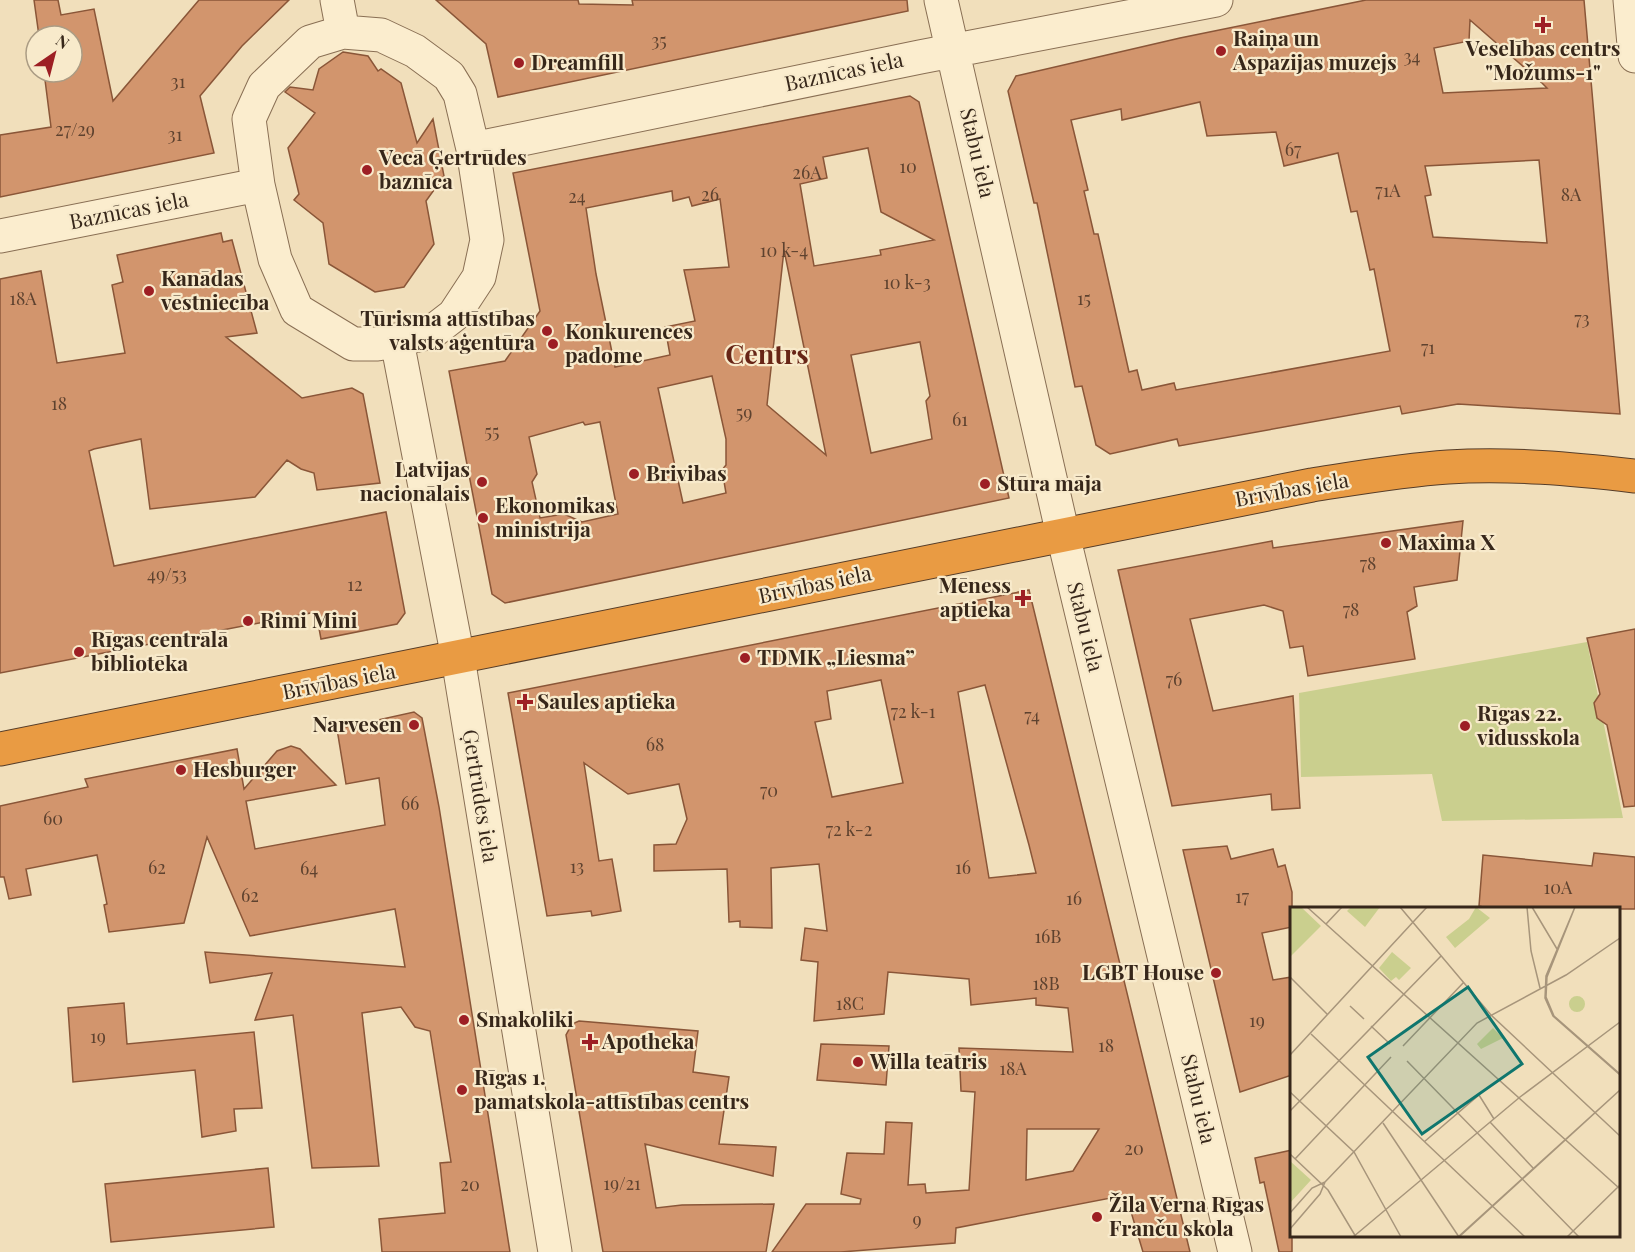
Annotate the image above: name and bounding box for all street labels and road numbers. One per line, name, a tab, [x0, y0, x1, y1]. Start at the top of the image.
street label: Baznīcas iela	[782, 44, 906, 96]
street label: Stabu iela	[955, 105, 1003, 201]
street label: Baznīcas iela	[67, 184, 191, 234]
street label: Brīvības iela	[1233, 464, 1351, 512]
street label: Brīvības iela	[755, 557, 874, 609]
street label: Stabu iela	[1062, 579, 1112, 675]
street label: Brīvības iela	[279, 655, 398, 705]
street label: Ģertrūdes iela	[457, 727, 506, 865]
street label: Stabu iela	[1176, 1051, 1224, 1147]

